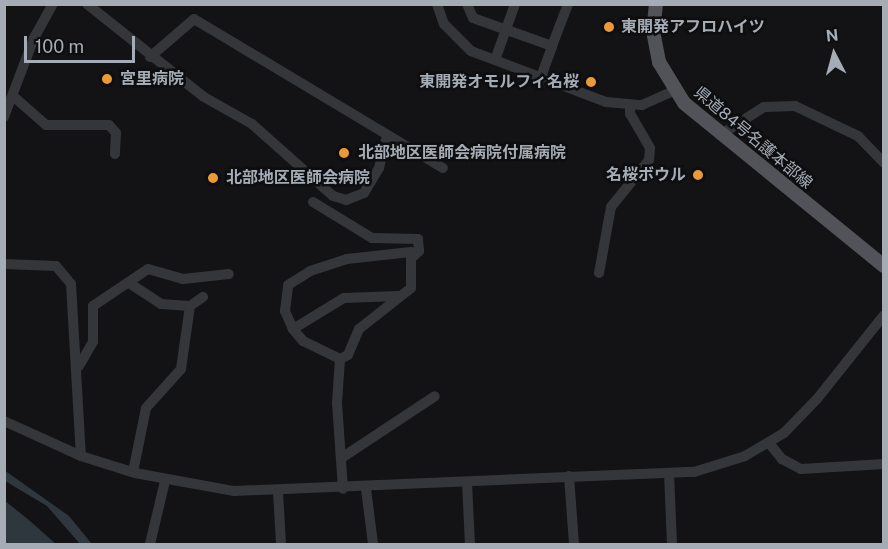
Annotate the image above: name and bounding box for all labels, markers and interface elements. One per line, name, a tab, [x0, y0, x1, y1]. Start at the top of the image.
place label: 東開発アフロハイツ	[621, 17, 765, 37]
marker: 東開発アフロハイツ	[602, 20, 616, 34]
scale bar	[27, 24, 138, 62]
north arrow	[804, 24, 864, 84]
text: N	[825, 26, 839, 46]
text: 100 m	[35, 36, 84, 57]
place label: 宮里病院	[120, 69, 184, 89]
marker: 宮里病院	[98, 70, 116, 88]
place label: 東開発オモルフィ名桜	[419, 72, 579, 92]
marker: 東開発オモルフィ名桜	[584, 75, 598, 89]
street label: 県道84号名護本部線	[690, 83, 816, 193]
place label: 北部地区医師会病院付属病院	[358, 143, 566, 163]
marker: 北部地区医師会病院付属病院	[335, 144, 353, 162]
place label: 名桜ボウル	[606, 165, 686, 185]
place label: 北部地区医師会病院	[226, 168, 370, 188]
marker: 名桜ボウル	[691, 168, 705, 182]
marker: 北部地区医師会病院	[204, 169, 222, 187]

